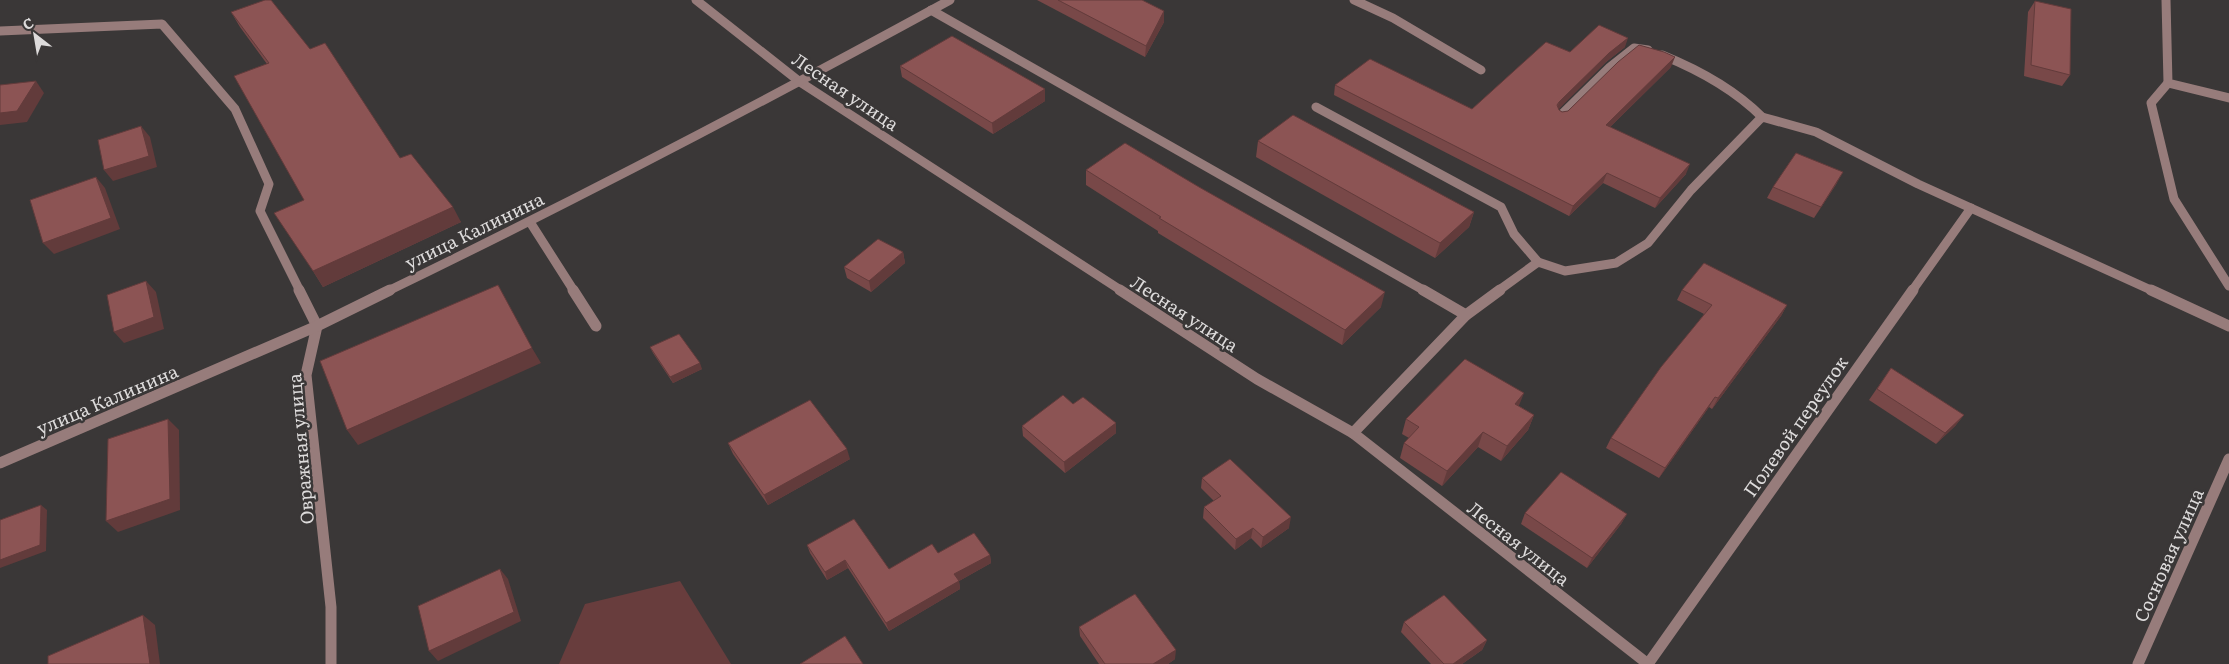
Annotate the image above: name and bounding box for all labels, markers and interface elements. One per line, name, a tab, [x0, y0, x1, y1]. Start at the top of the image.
north arrow	[10, 10, 60, 60]
text: С	[18, 12, 37, 34]
street label: Лесная улица	[787, 45, 905, 137]
street label: улица Калинина	[400, 184, 548, 275]
street label: Лесная улица	[1126, 268, 1244, 358]
street label: Полевой переулок	[1736, 350, 1854, 502]
street label: улица Калинина	[32, 357, 182, 441]
street label: Овражная улица	[280, 372, 320, 526]
street label: Сосновая улица	[2126, 483, 2210, 626]
street label: Лесная улица	[1462, 494, 1576, 592]

